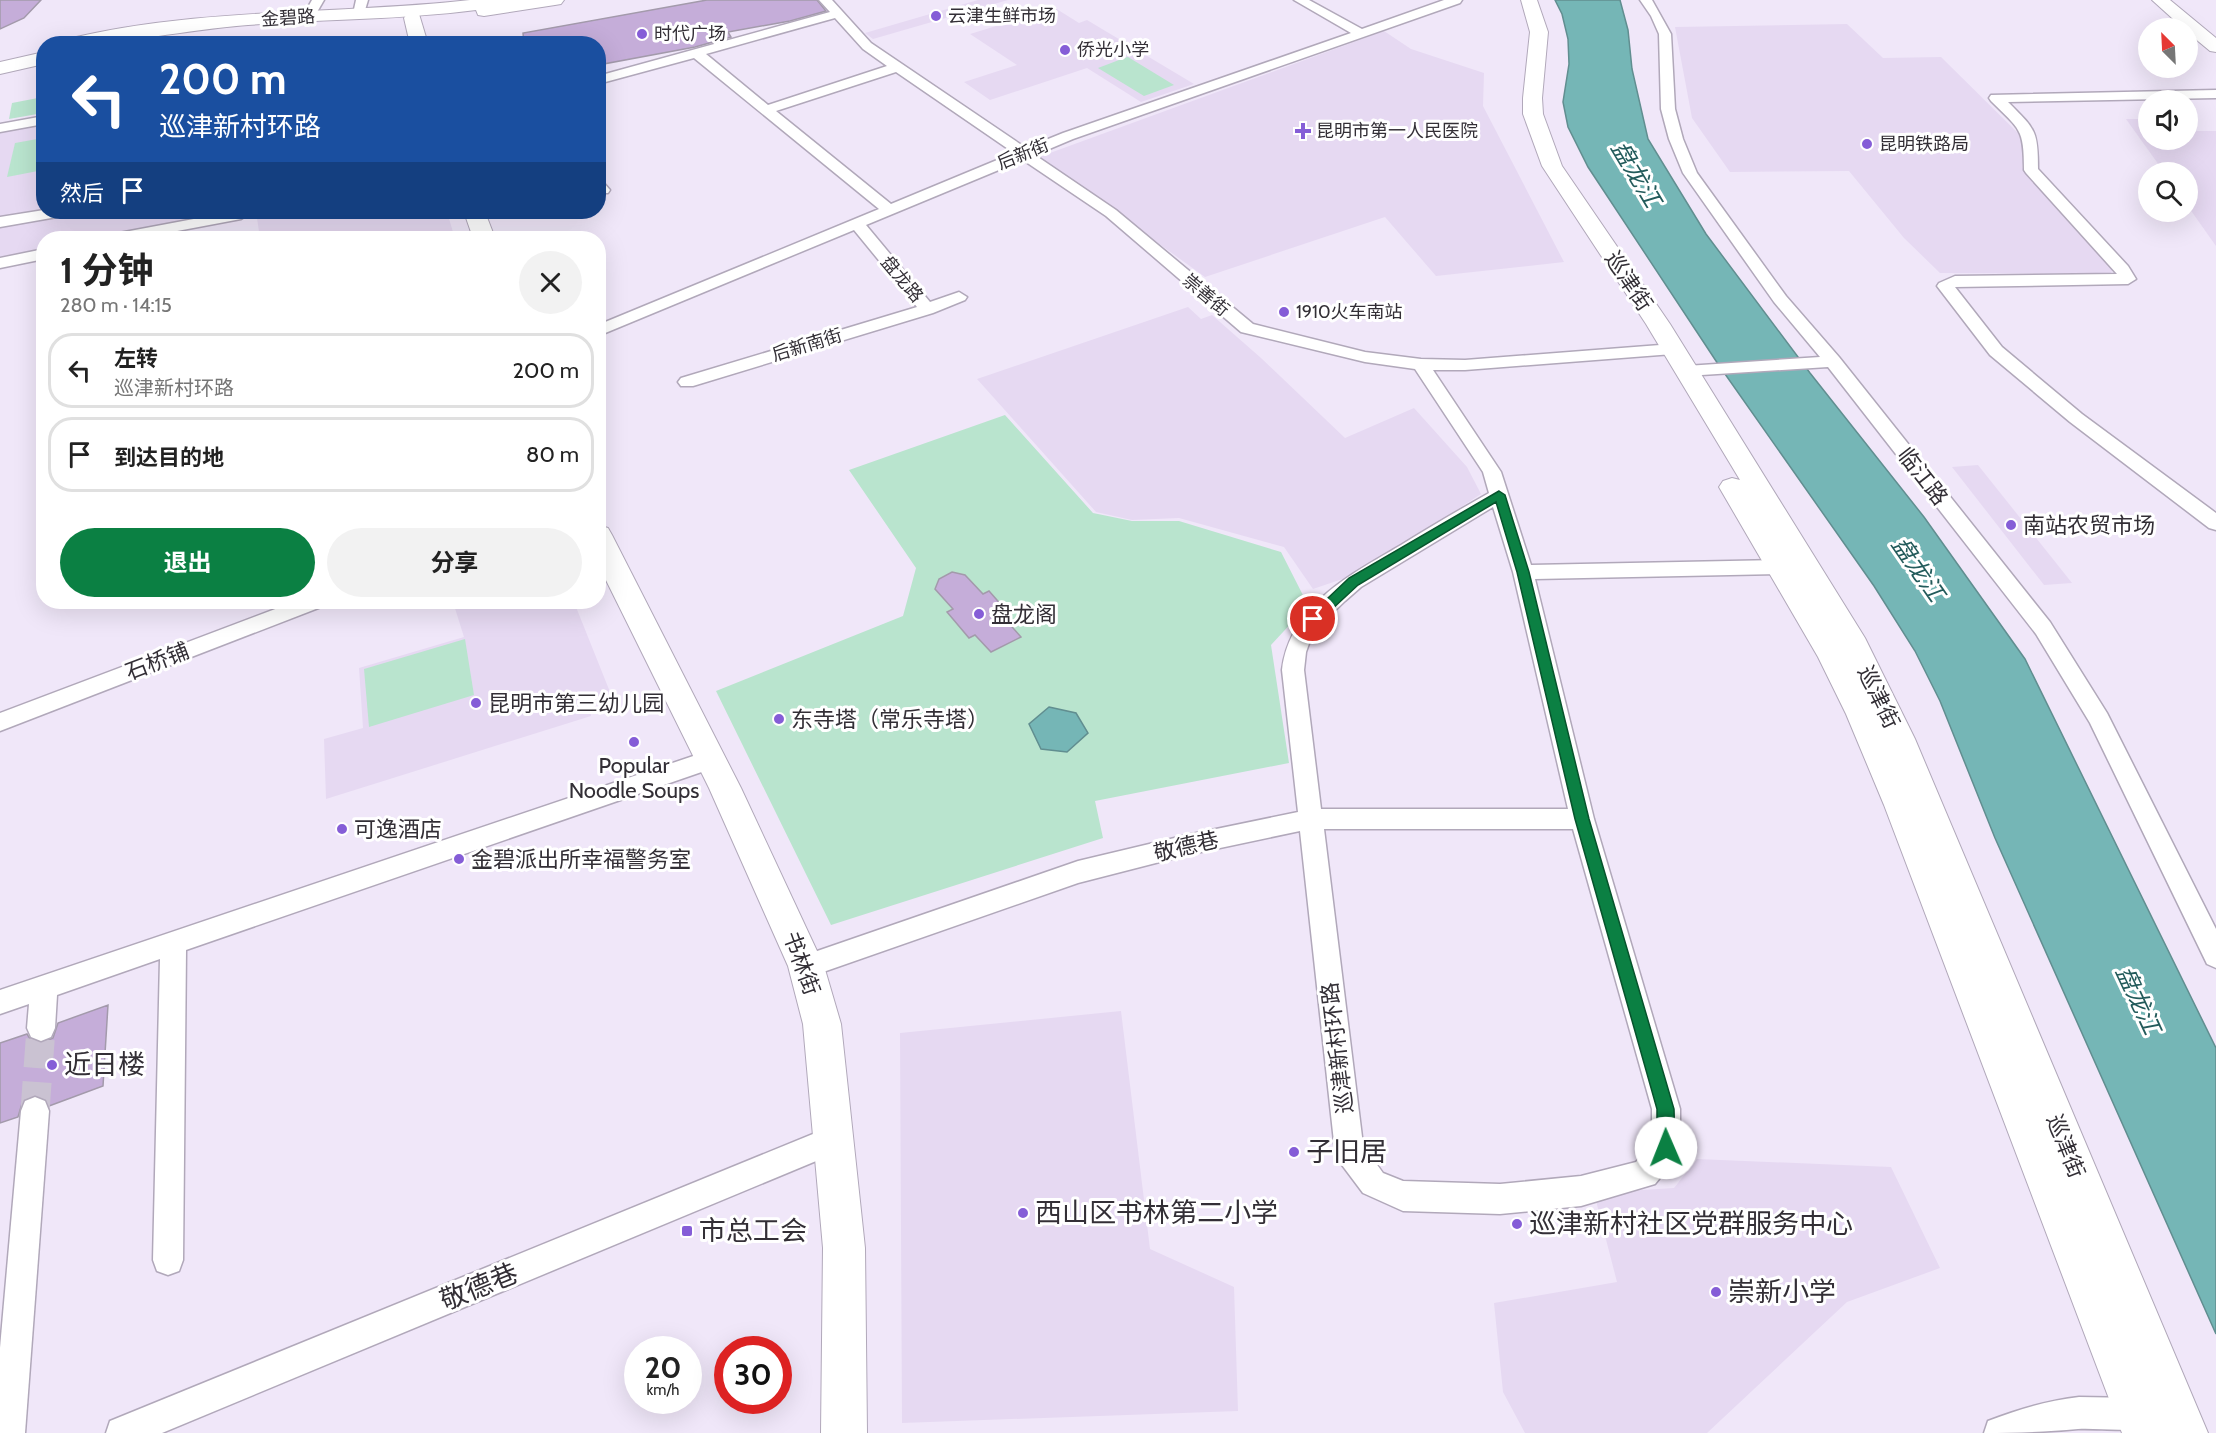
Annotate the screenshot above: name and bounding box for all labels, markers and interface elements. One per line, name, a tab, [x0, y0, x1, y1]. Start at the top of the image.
street label: 金碧路	[260, 5, 316, 31]
place label: 云津生鲜市场	[948, 5, 1056, 27]
marker: 云津生鲜市场	[929, 9, 943, 23]
north arrow	[2138, 18, 2198, 78]
map controls	[2138, 18, 2198, 222]
place label: 时代广场	[654, 23, 726, 45]
marker: 时代广场	[635, 27, 649, 41]
place label: 侨光小学	[1077, 39, 1149, 61]
marker: 侨光小学	[1058, 43, 1072, 57]
text: 200 m	[159, 53, 286, 105]
icon: left	[60, 60, 138, 138]
button: sound	[2138, 90, 2198, 150]
text: 巡津新村环路	[159, 110, 321, 143]
place label: 昆明市第一人民医院	[1316, 120, 1478, 142]
marker: 昆明市第一人民医院	[1294, 122, 1312, 140]
place label: 昆明铁路局	[1879, 133, 1969, 155]
street label: 后新街	[994, 134, 1052, 174]
water label: 盘龙江	[1605, 135, 1669, 215]
marker: 昆明铁路局	[1860, 137, 1874, 151]
button: search	[2138, 162, 2198, 222]
icon: arrive	[116, 174, 149, 207]
text: 然后	[60, 180, 104, 207]
street label: 巡津街	[1599, 246, 1658, 316]
text: 1 分钟	[60, 248, 153, 292]
button: close	[519, 251, 582, 314]
street label: 盘龙路	[876, 251, 928, 307]
street label: 崇善街	[1178, 269, 1234, 321]
text: 280 m · 14:15	[60, 293, 172, 317]
place label: 1910火车南站	[1296, 301, 1403, 323]
marker: 1910火车南站	[1277, 305, 1291, 319]
street label: 后新南街	[769, 324, 845, 366]
text: 左转	[114, 345, 158, 372]
icon: left	[63, 354, 96, 387]
text: 200 m	[513, 357, 579, 384]
text: 巡津新村环路	[114, 376, 234, 400]
icon: arrive	[63, 438, 96, 471]
text: 80 m	[526, 441, 579, 468]
street label: 临江路	[1892, 442, 1954, 511]
text: 到达目的地	[114, 444, 224, 471]
place label: 南站农贸市场	[2023, 512, 2155, 539]
marker: 南站农贸市场	[2004, 518, 2018, 532]
button: 退出	[60, 528, 315, 597]
button: 分享	[327, 528, 582, 597]
water label: 盘龙江	[1886, 531, 1953, 609]
pin	[1287, 593, 1338, 644]
place label: 盘龙阁	[991, 601, 1057, 628]
icon: arrive	[1296, 602, 1329, 635]
marker: 盘龙阁	[972, 607, 986, 621]
street label: 石桥铺	[122, 637, 193, 686]
street label: 巡津街	[1852, 662, 1905, 733]
place label: 昆明市第三幼儿园	[488, 690, 664, 717]
marker: 昆明市第三幼儿园	[469, 696, 483, 710]
place label: 东寺塔（常乐寺塔）	[791, 706, 989, 733]
marker: 东寺塔（常乐寺塔）	[772, 712, 786, 726]
marker: Popular Noodle Soups	[627, 735, 641, 749]
place label: Popular Noodle Soups	[569, 752, 699, 804]
place label: 可逸酒店	[354, 816, 442, 843]
marker: 可逸酒店	[335, 822, 349, 836]
street label: 敬德巷	[1151, 826, 1221, 867]
place label: 金碧派出所幸福警务室	[471, 846, 691, 873]
marker: 金碧派出所幸福警务室	[452, 852, 466, 866]
street label: 书林街	[778, 928, 826, 999]
water label: 盘龙江	[2110, 961, 2168, 1041]
street label: 巡津新村环路	[1316, 981, 1359, 1115]
place label: 近日楼	[64, 1048, 145, 1081]
marker: 近日楼	[45, 1058, 59, 1072]
street label: 巡津街	[2041, 1111, 2090, 1182]
position arrow	[1634, 1116, 1698, 1180]
place label: 子旧居	[1306, 1135, 1387, 1168]
marker: 子旧居	[1287, 1145, 1301, 1159]
place label: 西山区书林第二小学	[1035, 1196, 1278, 1229]
marker: 西山区书林第二小学	[1016, 1206, 1030, 1220]
place label: 巡津新村社区党群服务中心	[1529, 1207, 1853, 1240]
place label: 市总工会	[699, 1214, 807, 1247]
marker: 巡津新村社区党群服务中心	[1510, 1217, 1524, 1231]
marker: 市总工会	[680, 1224, 694, 1238]
street label: 敬德巷	[435, 1256, 523, 1317]
place label: 崇新小学	[1728, 1275, 1836, 1308]
marker: 崇新小学	[1709, 1285, 1723, 1299]
speed limit sign: 30	[714, 1336, 792, 1414]
text: 20	[644, 1349, 682, 1386]
text: km/h	[647, 1381, 679, 1399]

